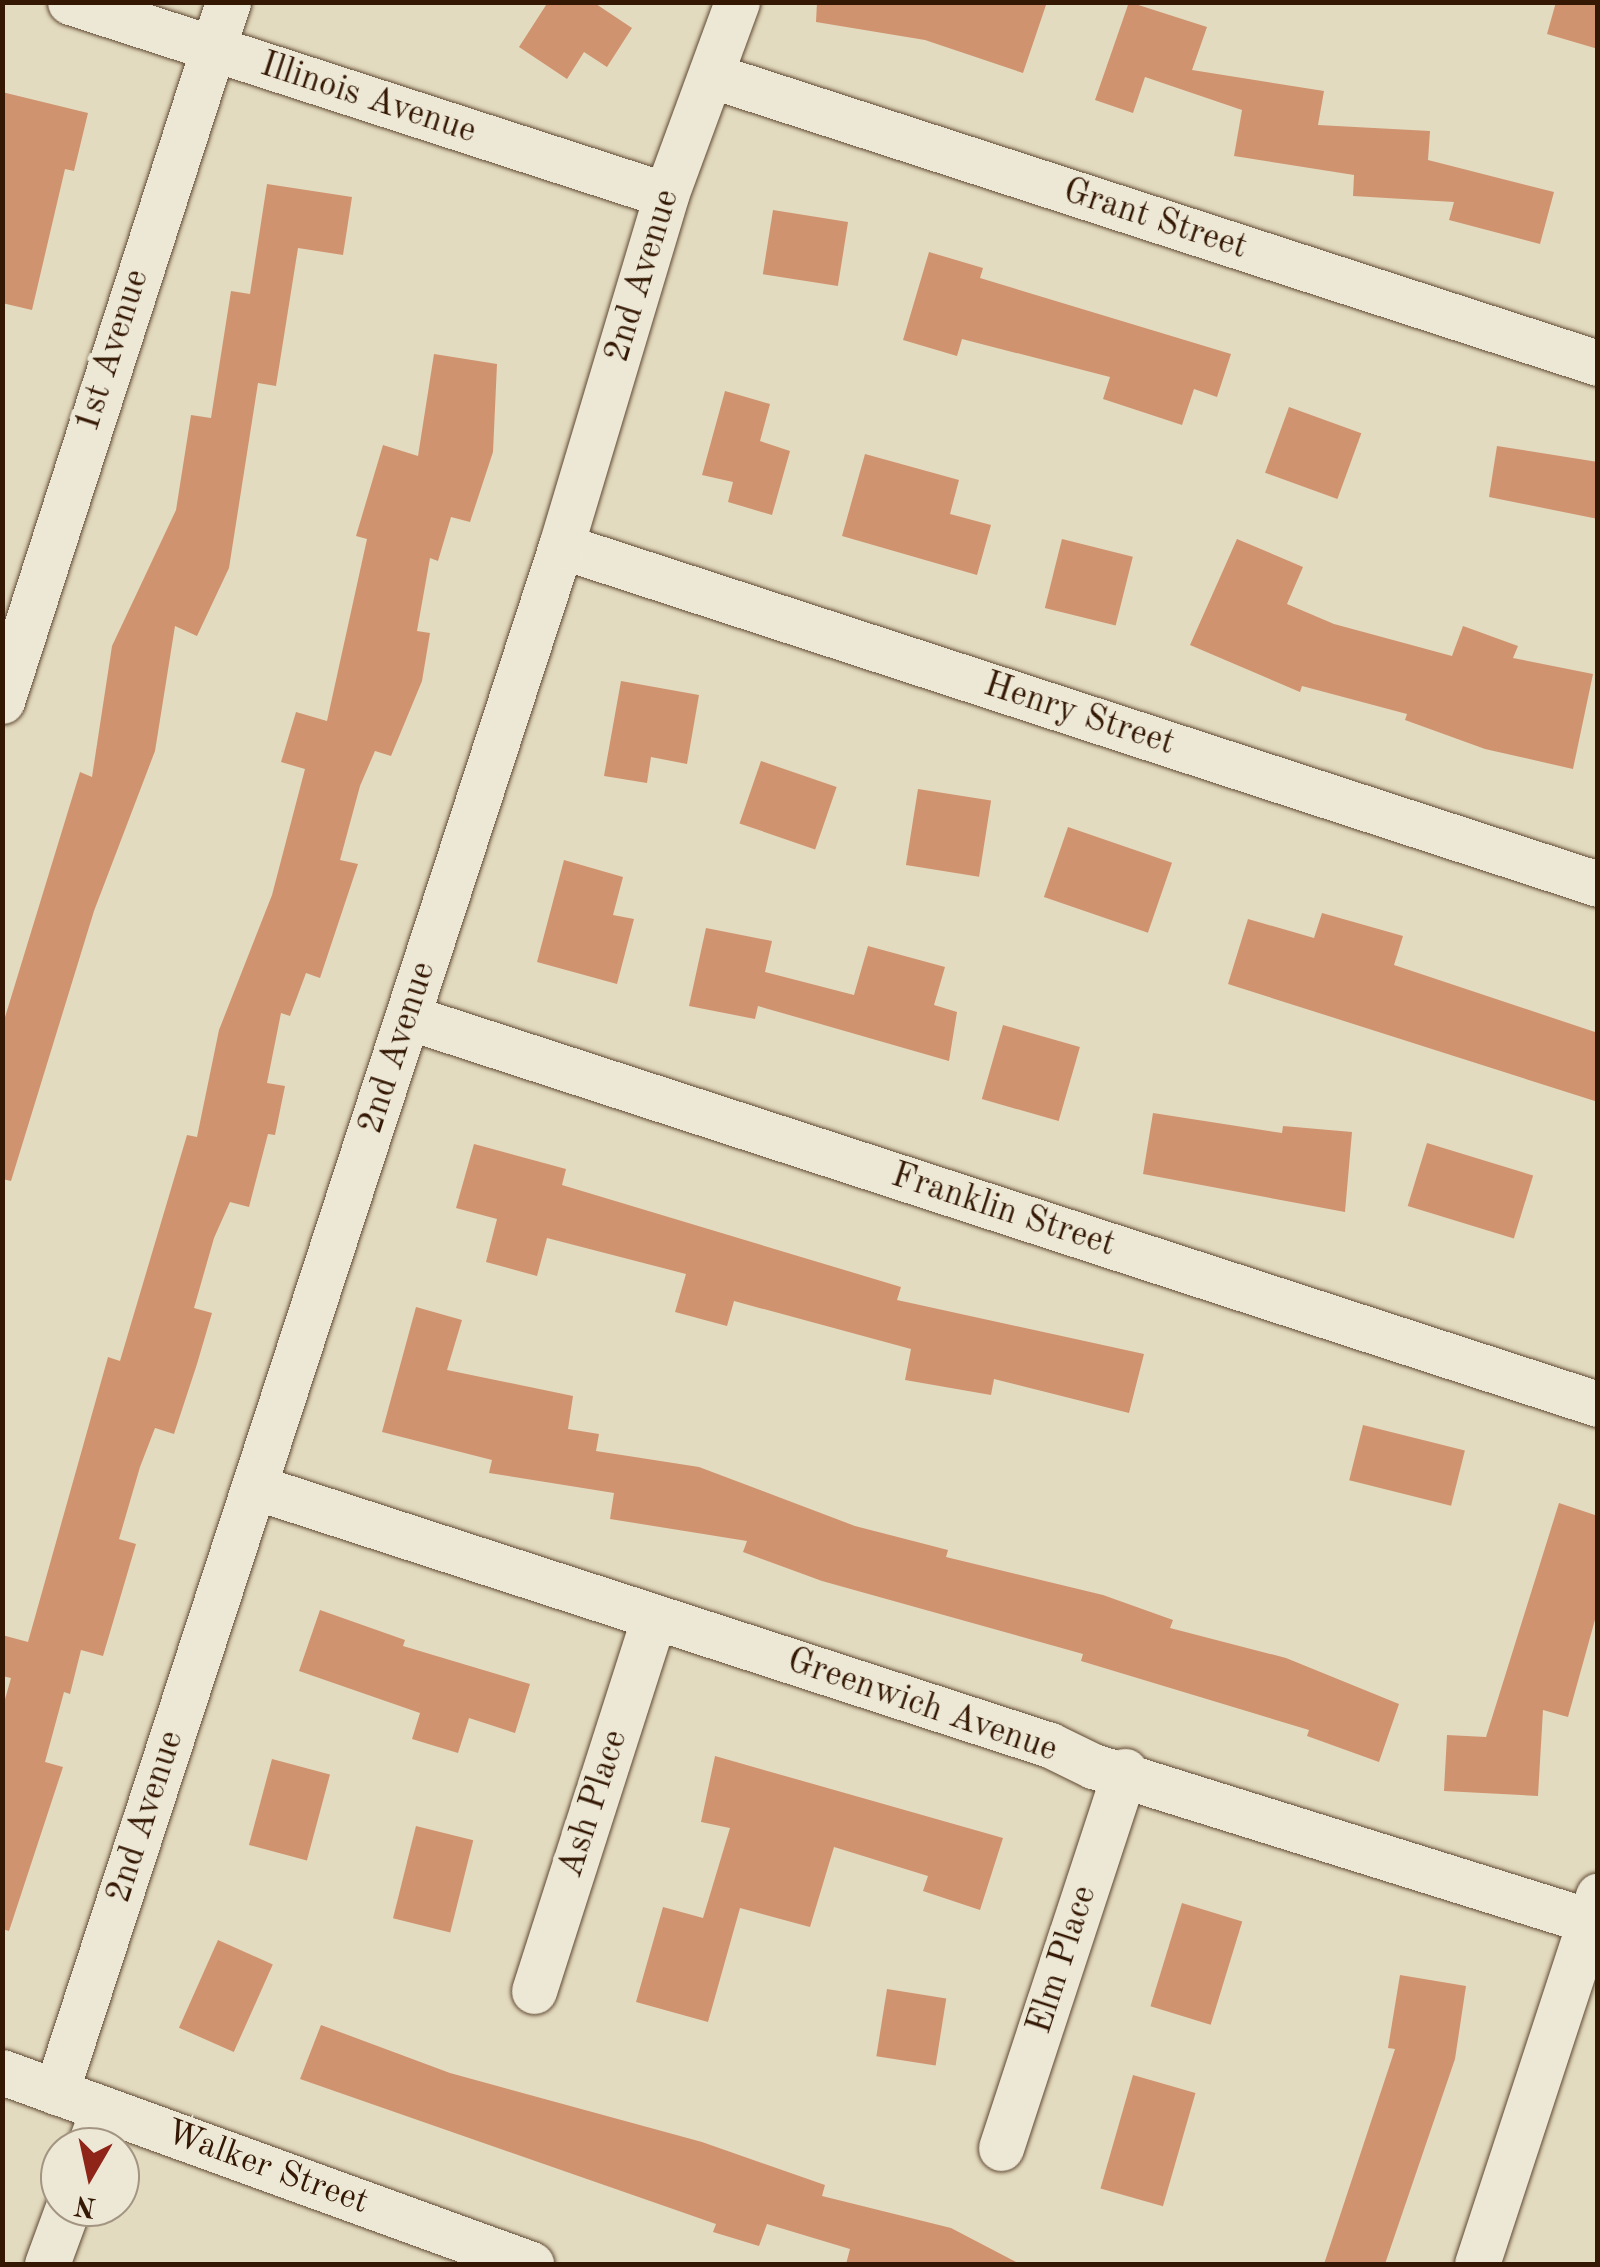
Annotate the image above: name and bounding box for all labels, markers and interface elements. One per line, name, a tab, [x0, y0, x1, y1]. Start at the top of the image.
street label: Illinois Avenue	[255, 44, 481, 154]
street label: Grant Street	[1058, 171, 1252, 269]
street label: 2nd Avenue	[597, 185, 689, 367]
street label: 1st Avenue	[67, 264, 159, 438]
street label: Henry Street	[978, 664, 1180, 766]
street label: 2nd Avenue	[350, 957, 446, 1139]
street label: Franklin Street	[886, 1155, 1120, 1267]
street label: Greenwich Avenue	[782, 1640, 1062, 1772]
street label: Ash Place	[550, 1725, 638, 1883]
street label: 2nd Avenue	[98, 1726, 194, 1908]
street label: Elm Place	[1019, 1881, 1107, 2039]
street label: Walker Street	[160, 2112, 374, 2224]
north arrow	[40, 2127, 140, 2227]
text: N	[73, 2189, 98, 2220]

